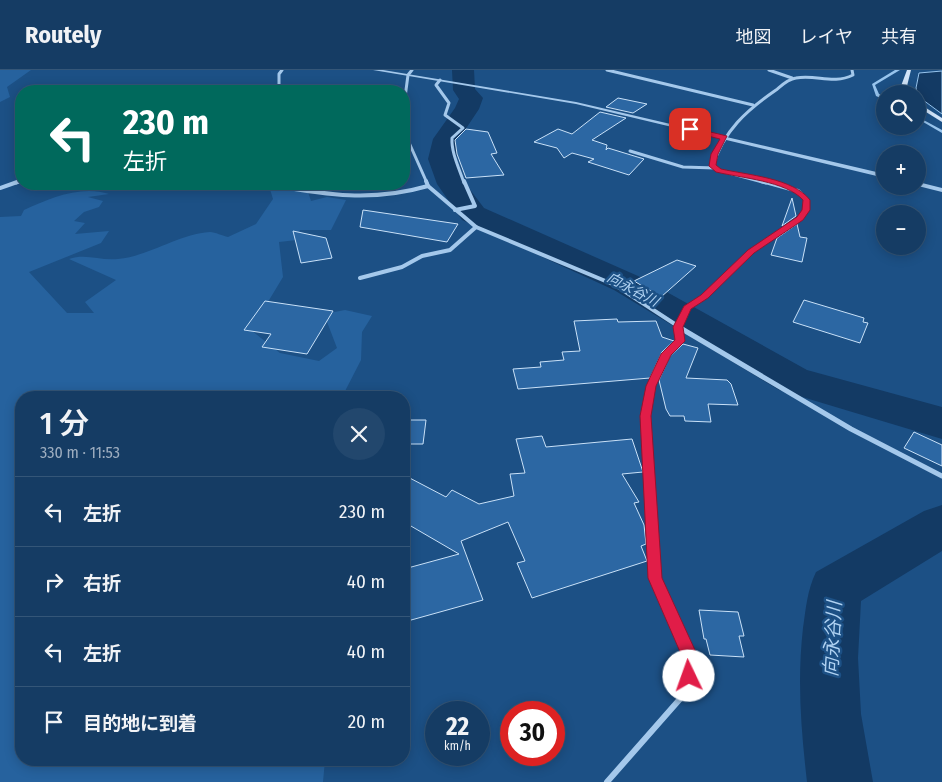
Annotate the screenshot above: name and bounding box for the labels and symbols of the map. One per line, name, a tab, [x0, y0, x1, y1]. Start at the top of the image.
pin	[669, 108, 711, 150]
water label: 向永谷川	[604, 269, 663, 311]
water label: 向永谷川	[819, 598, 846, 678]
position arrow	[662, 649, 714, 701]
speed limit sign: 30	[500, 701, 565, 766]

